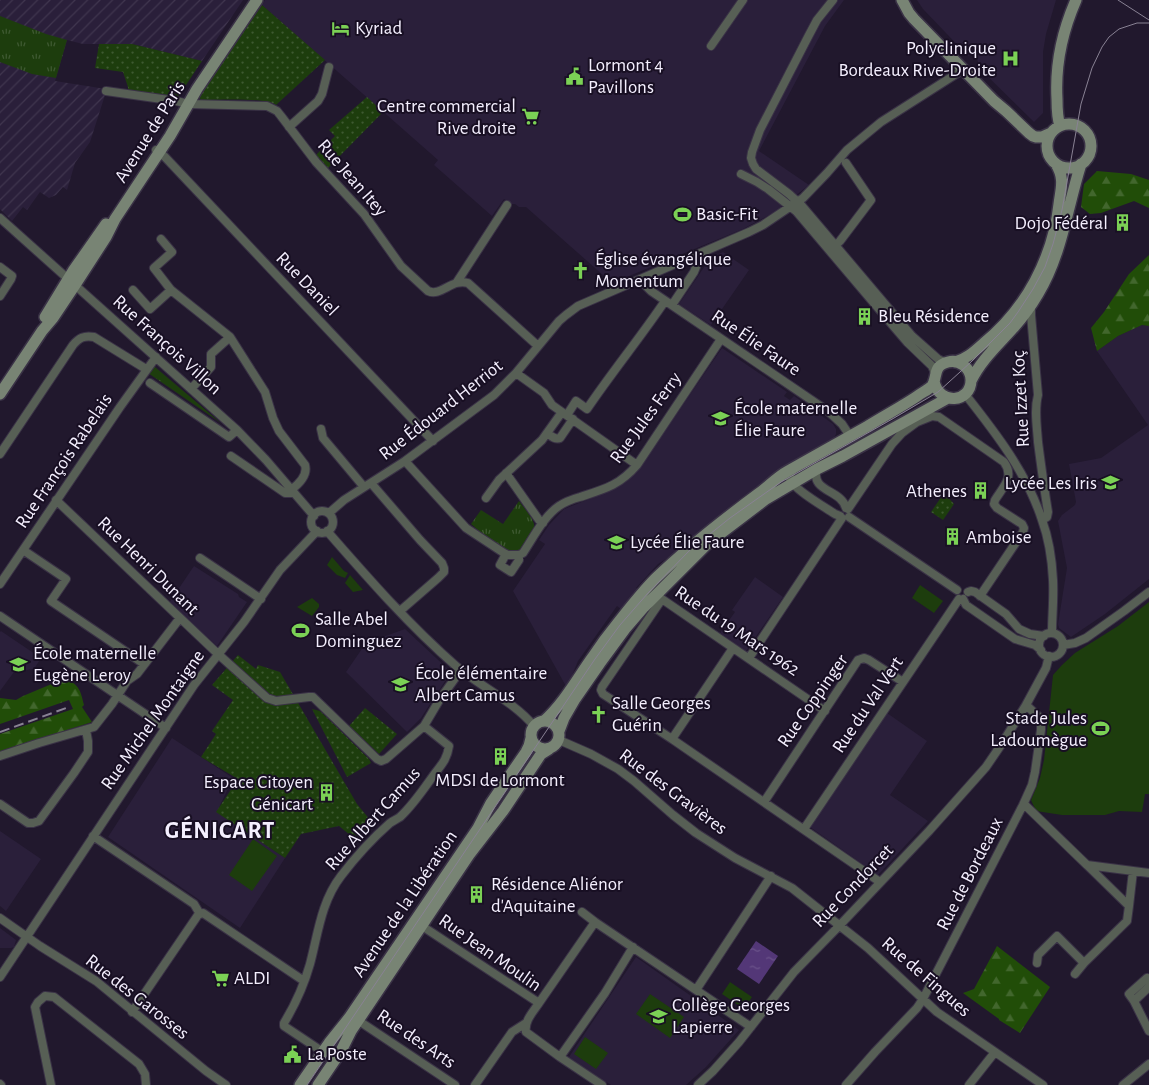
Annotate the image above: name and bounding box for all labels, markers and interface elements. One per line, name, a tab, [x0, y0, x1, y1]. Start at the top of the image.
hotel icon: Kyriad	[331, 18, 351, 38]
place label: Kyriad	[355, 19, 402, 38]
place label: Polyclinique Bordeaux Rive-Droite	[838, 39, 996, 80]
hospital icon: Polyclinique Bordeaux Rive-Droite	[1000, 49, 1020, 69]
place label: Lormont 4 Pavillons	[588, 56, 663, 97]
public building icon: Lormont 4 Pavillons	[564, 66, 584, 86]
street label: Avenue de Paris	[111, 78, 189, 186]
place label: Centre commercial Rive droite	[377, 97, 516, 138]
supermarket icon: Centre commercial Rive droite	[520, 107, 540, 127]
street label: Rue Jean Itey	[314, 136, 390, 220]
sports icon: Basic-Fit	[672, 204, 692, 224]
place label: Basic-Fit	[696, 205, 758, 224]
building icon: Dojo Fédéral	[1112, 213, 1132, 233]
place label: Dojo Fédéral	[1015, 214, 1108, 233]
street label: Rue Daniel	[272, 248, 342, 320]
place label: Église évangélique Momentum	[595, 248, 731, 291]
church icon: Église évangélique Momentum	[571, 260, 591, 280]
street label: Rue François Villon	[109, 292, 225, 398]
street label: Rue Élie Faure	[708, 305, 805, 380]
building icon: Bleu Résidence	[854, 306, 874, 326]
place label: Bleu Résidence	[878, 307, 989, 326]
street label: Rue Izzet Koç	[1009, 350, 1033, 448]
street label: Rue Édouard Herriot	[375, 355, 506, 464]
street label: Rue Jules Ferry	[607, 369, 685, 467]
street label: Rue François Rabelais	[12, 390, 116, 532]
place label: École maternelle Élie Faure	[734, 397, 857, 440]
school or university icon: École maternelle Élie Faure	[710, 409, 730, 429]
school or university icon: Lycée Les Iris	[1101, 473, 1121, 493]
place label: Lycée Les Iris	[1005, 474, 1097, 493]
building icon: Athenes	[971, 481, 991, 501]
place label: Athenes	[906, 482, 967, 501]
street label: Rue Henri Dunant	[94, 513, 202, 619]
building icon: Amboise	[942, 527, 962, 547]
place label: Amboise	[966, 528, 1031, 547]
place label: Lycée Élie Faure	[630, 531, 744, 552]
school or university icon: Lycée Élie Faure	[606, 532, 626, 552]
street label: Rue du 19 Mars 1962	[671, 582, 803, 680]
place label: Salle Abel Dominguez	[315, 610, 402, 651]
sports icon: Salle Abel Dominguez	[291, 620, 311, 640]
place label: École maternelle Eugène Leroy	[33, 642, 156, 685]
street label: Rue Michel Montaigne	[98, 647, 208, 793]
street label: Rue Coppinger	[774, 651, 852, 751]
street label: Rue du Val Vert	[829, 653, 907, 757]
school or university icon: École maternelle Eugène Leroy	[9, 654, 29, 674]
place label: École élémentaire Albert Camus	[415, 662, 547, 705]
school or university icon: École élémentaire Albert Camus	[391, 674, 411, 694]
place label: Salle Georges Guérin	[612, 694, 711, 735]
church icon: Salle Georges Guérin	[588, 704, 608, 724]
place label: Stade Jules Ladoumègue	[990, 709, 1087, 750]
sports icon: Stade Jules Ladoumègue	[1091, 719, 1111, 739]
street label: Rue des Gravières	[616, 746, 730, 838]
building icon: MDSI de Lormont	[490, 747, 510, 767]
street label: Rue Albert Camus	[322, 764, 424, 874]
place label: MDSI de Lormont	[435, 771, 565, 790]
place label: Espace Citoyen Génicart	[203, 773, 313, 814]
building icon: Espace Citoyen Génicart	[317, 783, 337, 803]
street label: Rue de Bordeaux	[933, 814, 1007, 934]
district label: GÉNICART	[165, 815, 275, 843]
street label: Avenue de la Libération	[349, 827, 461, 981]
street label: Rue Condorcet	[809, 841, 897, 931]
place label: Résidence Aliénor d'Aquitaine	[491, 875, 623, 916]
building icon: Résidence Aliénor d'Aquitaine	[467, 885, 487, 905]
street label: Rue Jean Moulin	[435, 911, 545, 995]
street label: Rue de Fingues	[878, 933, 974, 1021]
street label: Rue des Garosses	[82, 951, 192, 1043]
supermarket icon: ALDI	[210, 968, 230, 988]
place label: ALDI	[234, 969, 270, 988]
place label: Collège Georges Lapierre	[672, 996, 790, 1037]
street label: Rue des Arts	[373, 1006, 459, 1072]
school or university icon: Collège Georges Lapierre	[648, 1006, 668, 1026]
public building icon: La Poste	[283, 1044, 303, 1064]
place label: La Poste	[307, 1045, 367, 1064]

